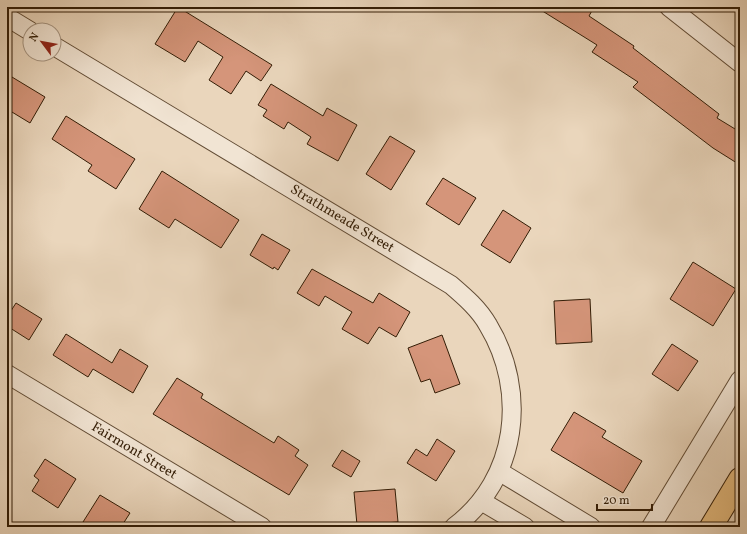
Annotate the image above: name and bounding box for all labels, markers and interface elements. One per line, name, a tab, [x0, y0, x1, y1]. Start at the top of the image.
north arrow	[22, 22, 62, 62]
text: N	[26, 30, 43, 45]
street label: Strathmeade Street	[286, 180, 398, 258]
street label: Fairmont Street	[88, 418, 180, 484]
scale bar	[597, 486, 652, 512]
text: 20 m	[603, 493, 630, 509]

